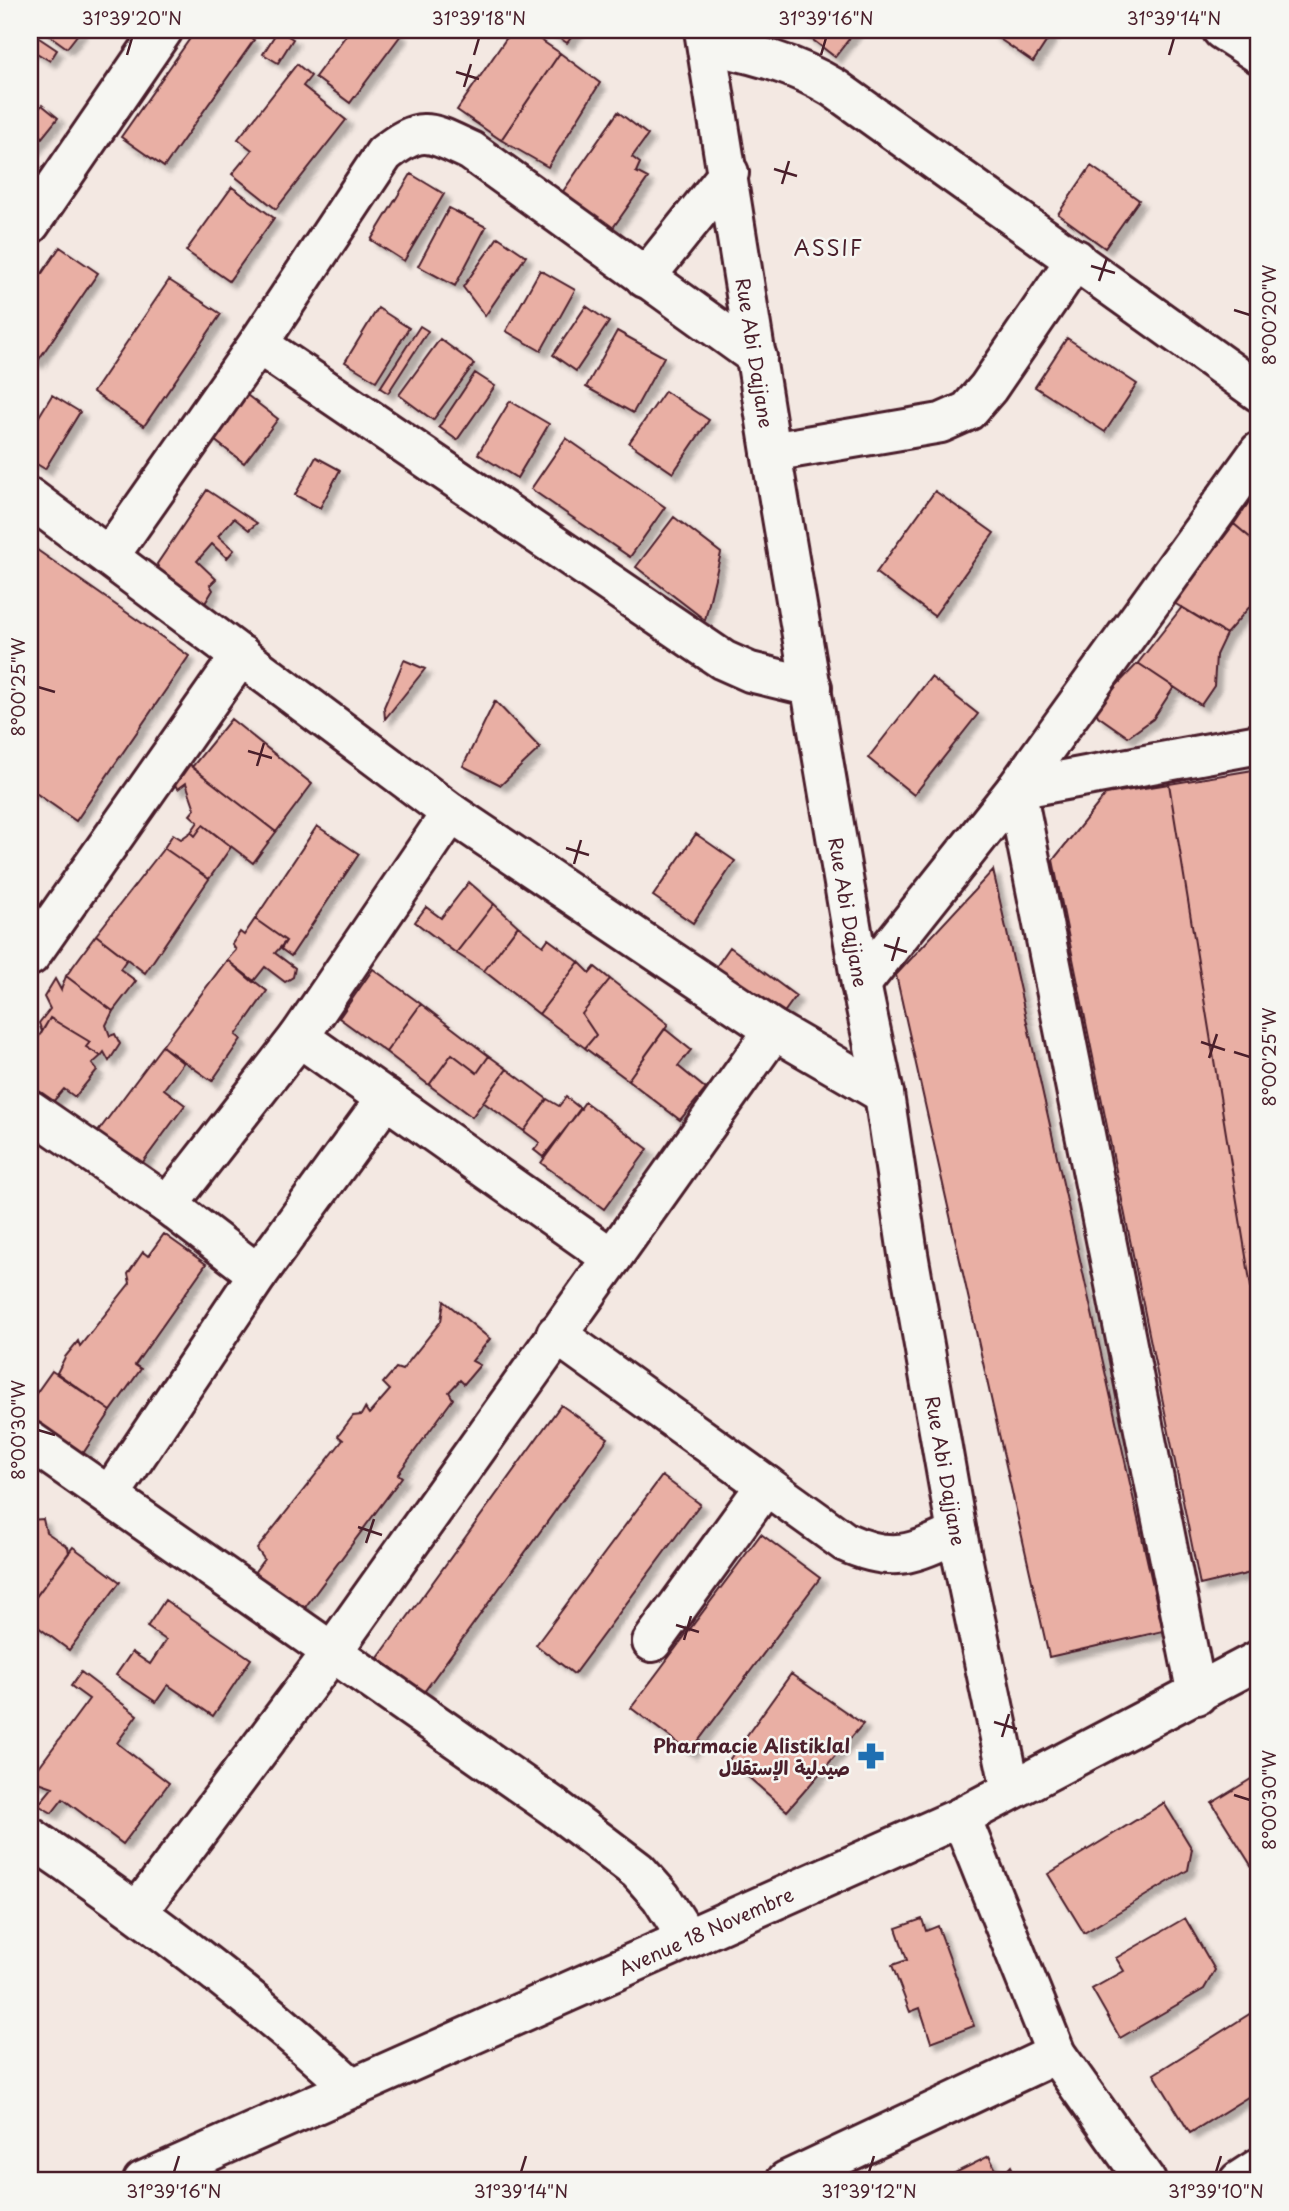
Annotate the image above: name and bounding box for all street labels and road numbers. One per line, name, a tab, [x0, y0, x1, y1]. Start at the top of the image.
street label: Rue Abi Dajjane	[730, 276, 781, 430]
street label: Rue Abi Dajjane	[822, 835, 875, 989]
street label: Rue Abi Dajjane	[919, 1394, 973, 1548]
street label: Avenue 18 Novembre	[614, 1879, 798, 1982]

